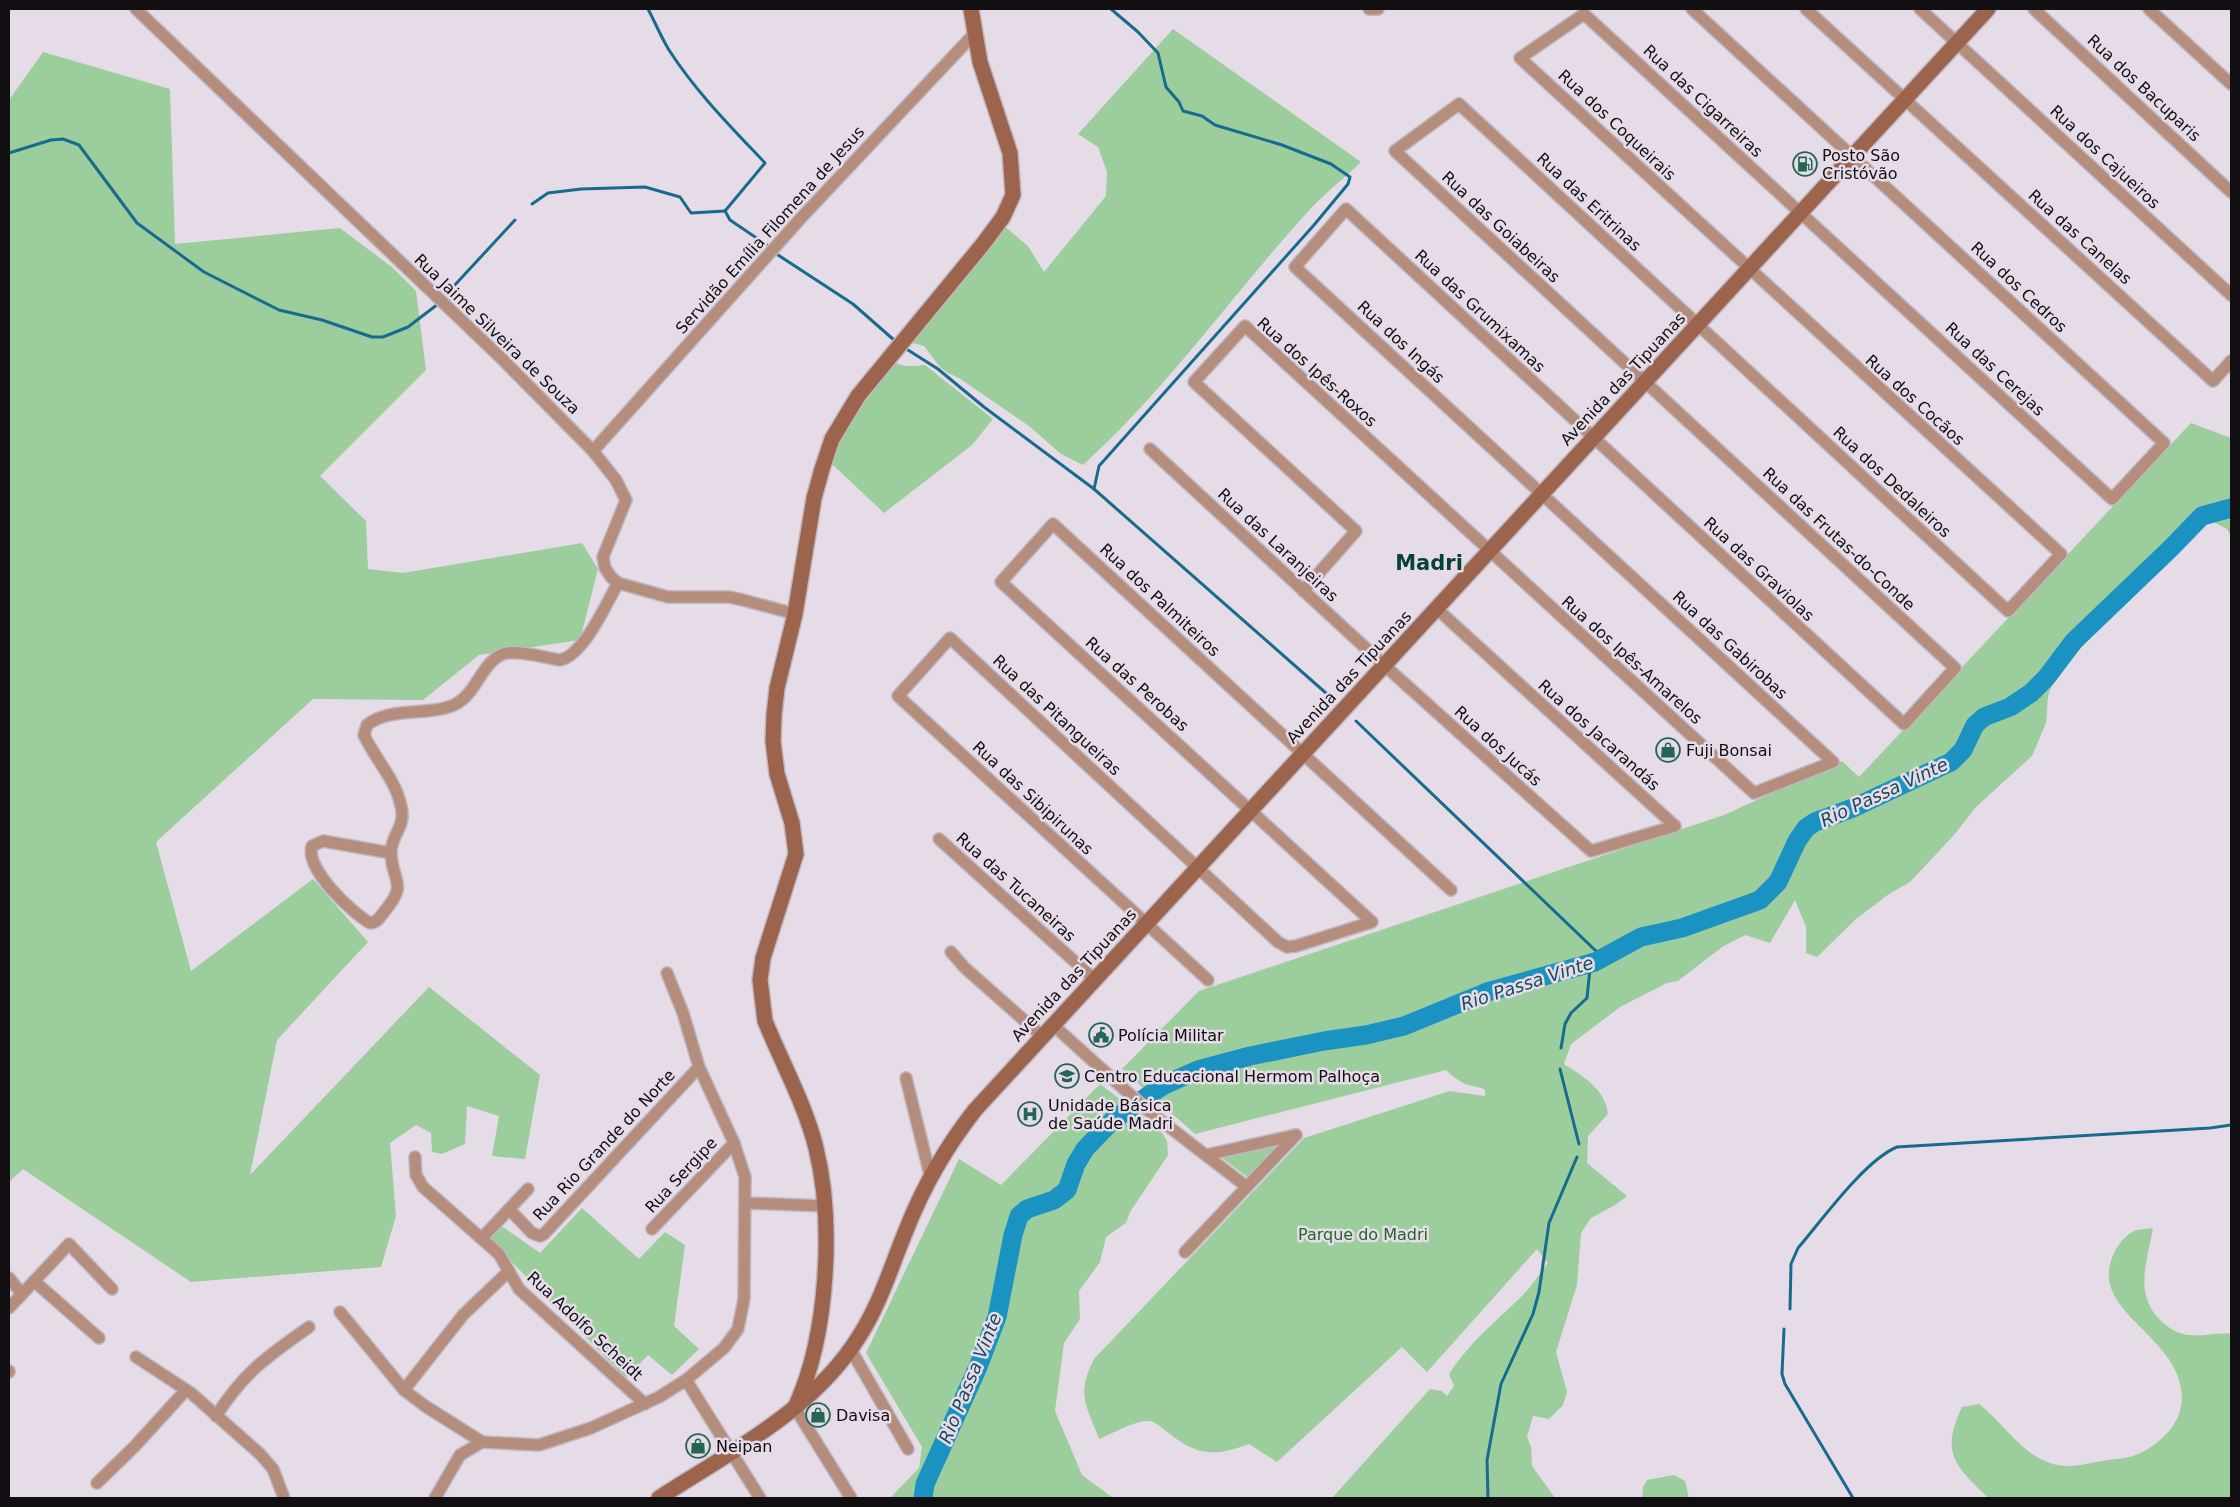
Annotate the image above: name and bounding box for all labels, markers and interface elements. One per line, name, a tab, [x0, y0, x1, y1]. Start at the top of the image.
street label: Rua dos Bacuparis	[2083, 31, 2205, 145]
street label: Rua das Cigarreiras	[1640, 41, 1766, 161]
street label: Rua dos Coqueirais	[1554, 66, 1680, 184]
street label: Rua dos Cajueiros	[2046, 101, 2164, 213]
street label: Servidão Emília Filomena de Jesus	[672, 122, 868, 338]
place label: Posto São Cristóvão	[1822, 146, 1900, 183]
street label: Rua das Eritrinas	[1533, 149, 1645, 255]
fuel station icon: Posto São Cristóvão	[1792, 151, 1818, 177]
street label: Rua das Goiabeiras	[1438, 167, 1564, 287]
street label: Rua das Canelas	[2024, 186, 2136, 288]
street label: Rua dos Cedros	[1967, 238, 2071, 336]
street label: Rua das Grumixamas	[1411, 246, 1549, 376]
street label: Rua Jaime Silveira de Souza	[410, 250, 584, 418]
street label: Rua dos Ingás	[1354, 297, 1448, 387]
street label: Avenida das Tipuanas	[1557, 309, 1689, 449]
street label: Rua dos Ipês-Roxos	[1253, 313, 1381, 431]
street label: Rua das Cerejas	[1942, 318, 2048, 420]
street label: Rua dos Cocãos	[1862, 351, 1968, 449]
street label: Rua dos Dedaleiros	[1829, 423, 1955, 541]
street label: Rua das Frutas-do-Conde	[1759, 464, 1919, 614]
street label: Rua das Laranjeiras	[1214, 484, 1342, 606]
street label: Rua das Graviolas	[1700, 513, 1818, 625]
street label: Rua dos Palmiteiros	[1096, 540, 1224, 660]
district label: Madri	[1395, 551, 1463, 575]
street label: Rua das Gabirobas	[1669, 587, 1791, 703]
street label: Rua dos Ipês-Amarelos	[1558, 592, 1706, 728]
street label: Avenida das Tipuanas	[1283, 607, 1415, 747]
street label: Rua das Perobas	[1082, 633, 1192, 735]
street label: Rua das Pitangueiras	[989, 651, 1125, 779]
street label: Rua dos Jacarandás	[1534, 675, 1664, 795]
street label: Rua dos Jucás	[1451, 702, 1545, 790]
street label: Rua das Sibipirunas	[969, 737, 1097, 859]
shop icon: Fuji Bonsai	[1655, 737, 1681, 763]
place label: Fuji Bonsai	[1686, 741, 1772, 760]
water label: Rio Passa Vinte	[1817, 753, 1951, 831]
street label: Rua das Tucaneiras	[952, 828, 1080, 946]
street label: Avenida das Tipuanas	[1008, 905, 1140, 1045]
water label: Rio Passa Vinte	[1458, 952, 1596, 1014]
public building icon: Polícia Militar	[1088, 1022, 1114, 1048]
place label: Polícia Militar	[1118, 1026, 1224, 1045]
school or university icon: Centro Educacional Hermom Palhoça	[1054, 1063, 1080, 1089]
street label: Rua Rio Grande do Norte	[529, 1066, 679, 1224]
place label: Centro Educacional Hermom Palhoça	[1084, 1067, 1380, 1086]
place label: Unidade Básica de Saúde Madri	[1048, 1096, 1173, 1133]
hospital icon: Unidade Básica de Saúde Madri	[1017, 1101, 1043, 1127]
street label: Rua Sergipe	[641, 1133, 721, 1217]
park label: Parque do Madri	[1298, 1225, 1428, 1244]
street label: Rua Adolfo Scheidt	[523, 1268, 647, 1384]
water label: Rio Passa Vinte	[934, 1310, 1006, 1446]
shop icon: Davisa	[805, 1402, 831, 1428]
place label: Davisa	[836, 1406, 890, 1425]
shop icon: Neipan	[685, 1433, 711, 1459]
place label: Neipan	[716, 1437, 772, 1456]

